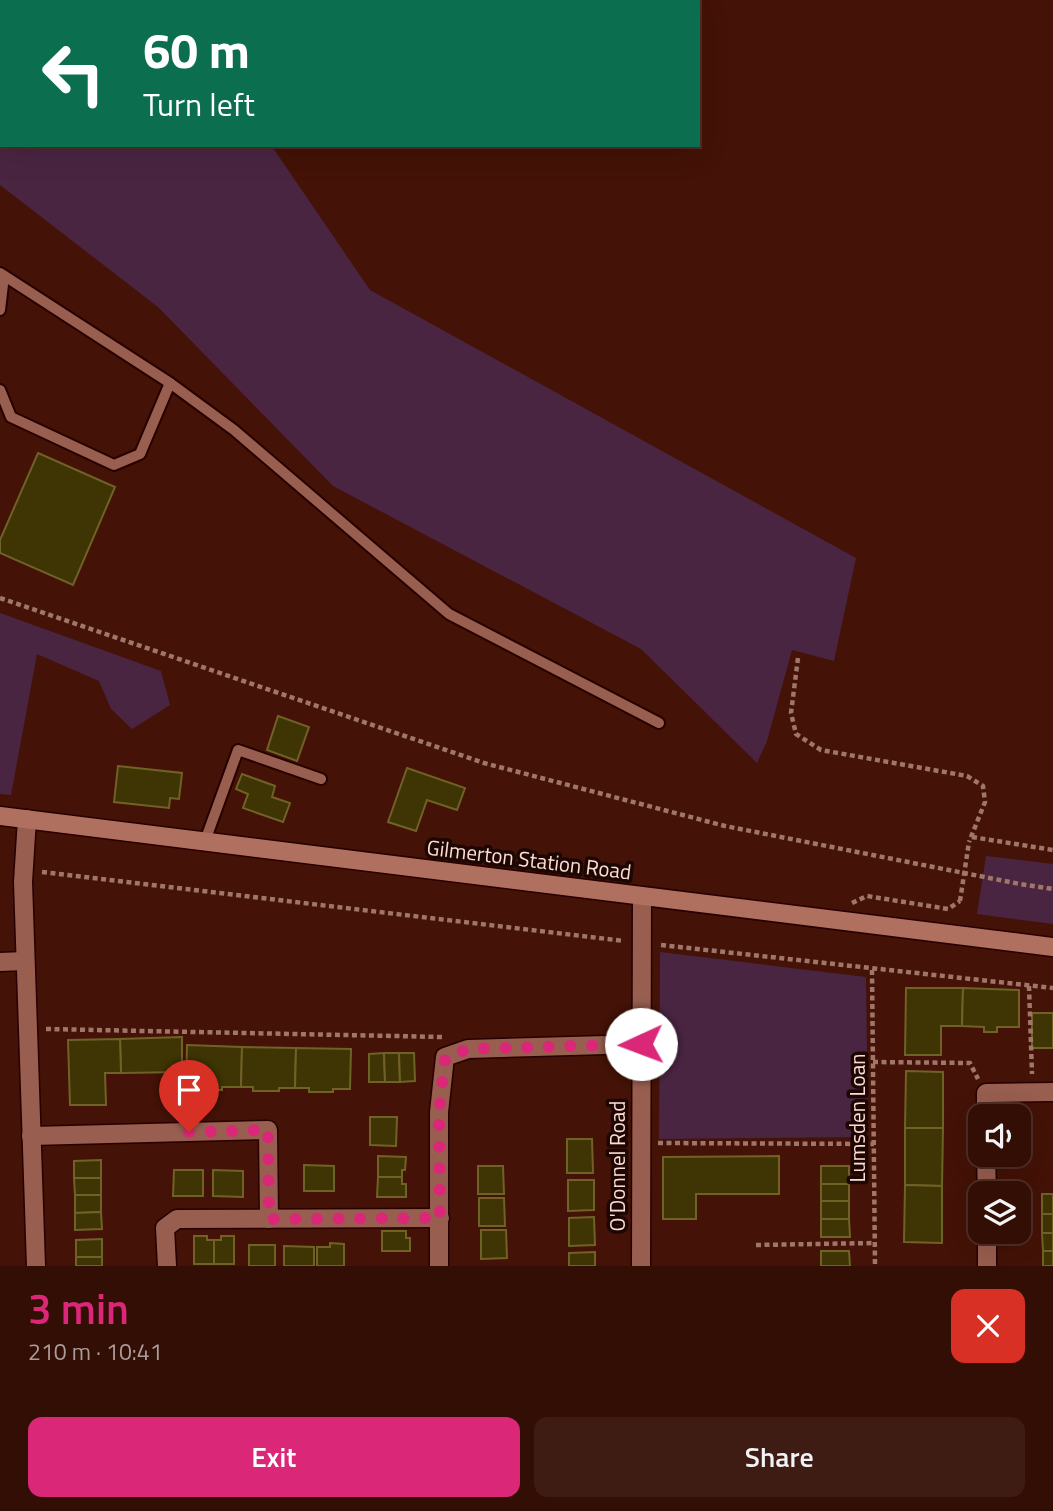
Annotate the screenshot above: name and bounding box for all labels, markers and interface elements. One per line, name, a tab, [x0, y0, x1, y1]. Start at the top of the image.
text: 60 m	[143, 12, 250, 87]
icon: left	[28, 28, 119, 119]
text: Turn left	[143, 80, 255, 128]
street label: Gilmerton Station Road	[425, 831, 633, 887]
position arrow	[604, 1007, 678, 1081]
street label: Lumsden Loan	[841, 1054, 873, 1182]
pin	[159, 1060, 219, 1132]
icon: arrive	[170, 1071, 208, 1109]
street label: O'Donnel Road	[601, 1101, 633, 1231]
map controls	[968, 1104, 1031, 1244]
button: sound	[968, 1104, 1031, 1167]
button: layers	[968, 1181, 1031, 1244]
text: 3 min	[28, 1276, 129, 1340]
button: close	[951, 1289, 1025, 1363]
text: 210 m · 10:41	[28, 1334, 163, 1369]
button: Exit	[28, 1417, 520, 1497]
button: Share	[534, 1417, 1025, 1497]

